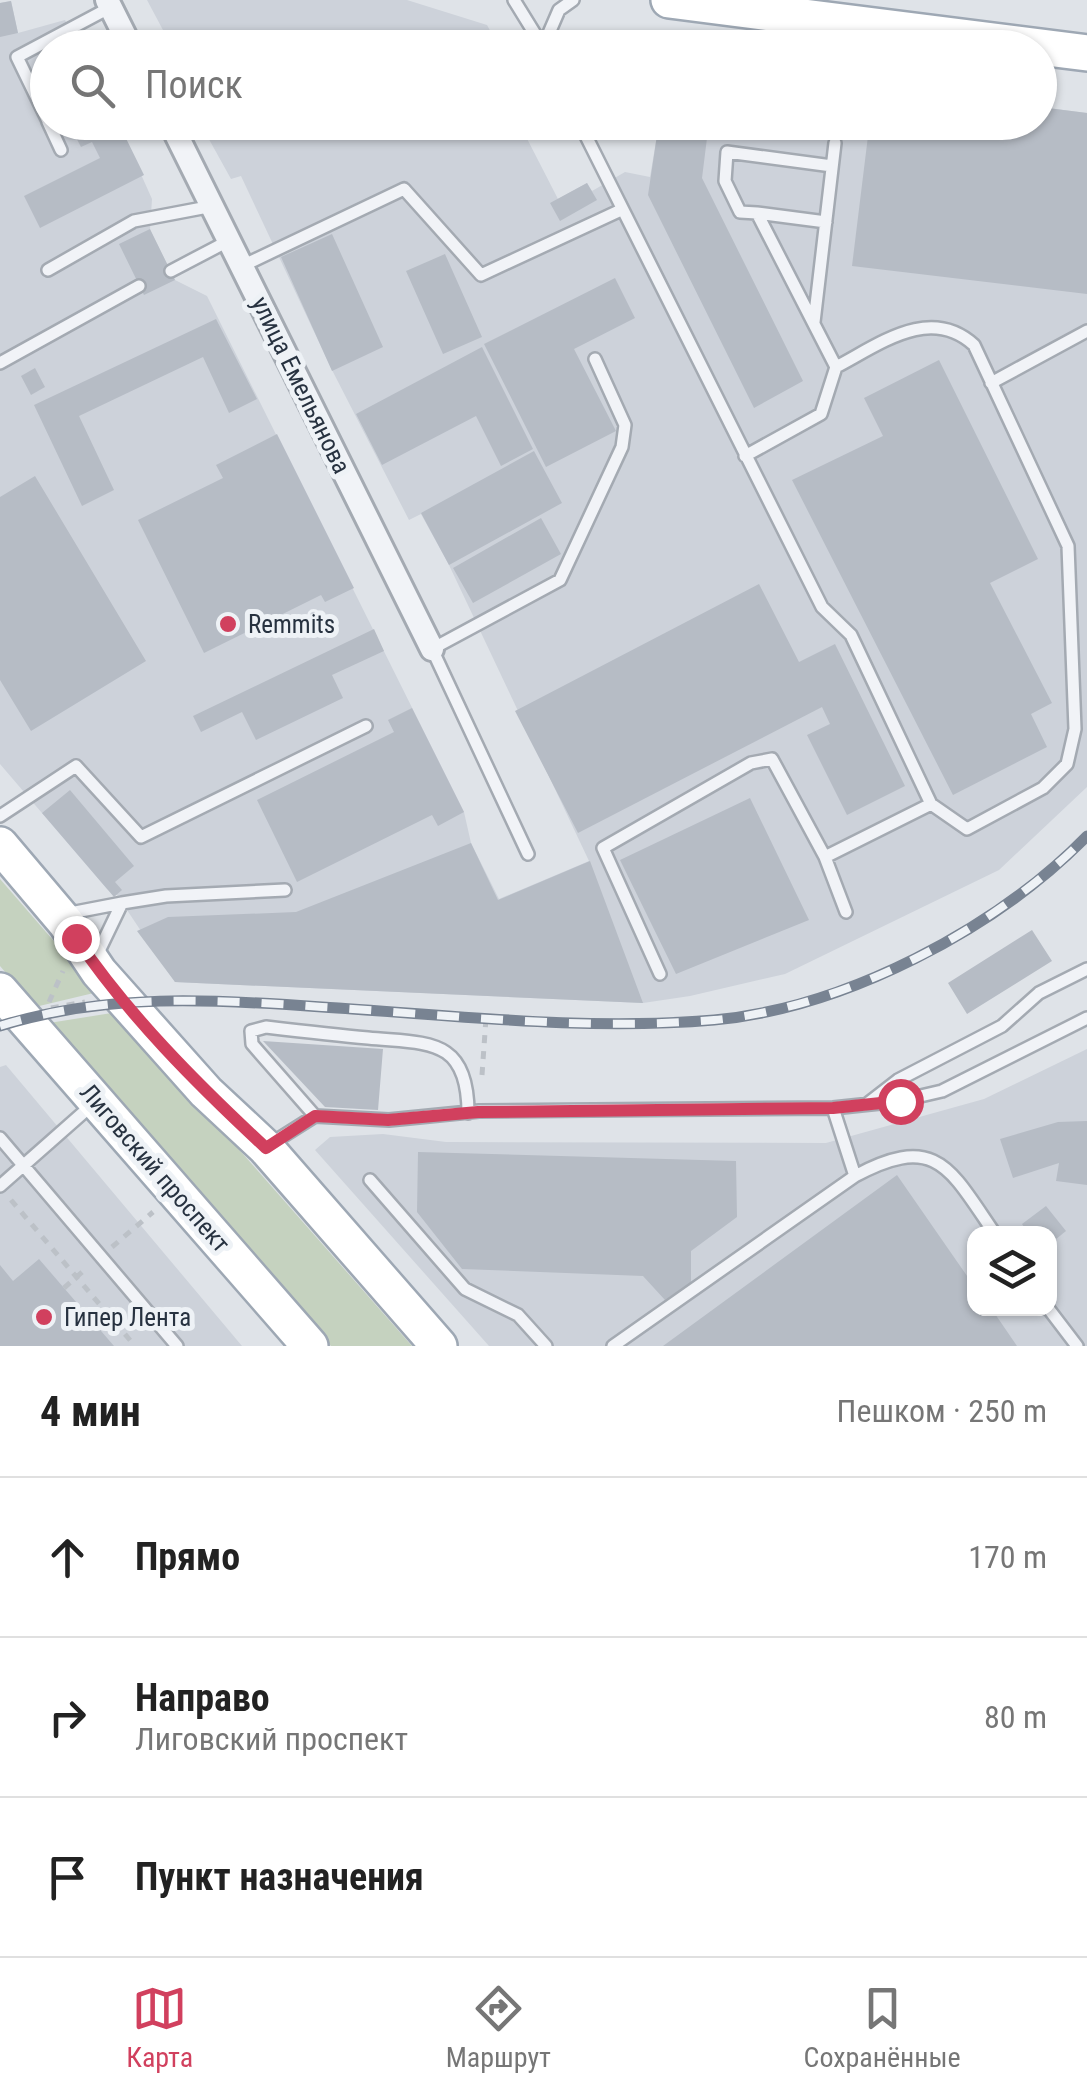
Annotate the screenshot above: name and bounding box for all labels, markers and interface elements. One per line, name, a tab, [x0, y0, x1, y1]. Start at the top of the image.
search box	[30, 30, 1057, 140]
icon: search	[65, 58, 120, 113]
text: Поиск	[145, 63, 243, 107]
street label: улица Емельянова	[246, 292, 356, 478]
place label: Remmits	[248, 610, 335, 639]
marker: Remmits	[217, 613, 239, 635]
route end	[54, 916, 100, 962]
street label: Лиговский проспект	[74, 1078, 236, 1258]
route start	[878, 1079, 924, 1125]
map controls	[967, 1226, 1057, 1316]
button: layers	[967, 1226, 1057, 1316]
place label: Гипер Лента	[64, 1303, 191, 1332]
marker: Гипер Лента	[33, 1306, 55, 1328]
text: 4 мин	[40, 1387, 141, 1436]
text: Пешком · 250 m	[837, 1392, 1047, 1430]
icon: ahead	[40, 1530, 95, 1585]
text: Прямо	[135, 1535, 240, 1579]
text: 170 m	[968, 1538, 1047, 1576]
text: Направо	[135, 1676, 270, 1720]
icon: right	[40, 1690, 95, 1745]
text: 80 m	[984, 1698, 1047, 1736]
text: Лиговский проспект	[135, 1720, 408, 1758]
icon: arrive	[40, 1850, 95, 1905]
text: Пункт назначения	[135, 1855, 424, 1899]
tab: Карта	[126, 1981, 193, 2074]
tab: Маршрут	[446, 1981, 551, 2074]
tab: Сохранённые	[804, 1981, 961, 2074]

